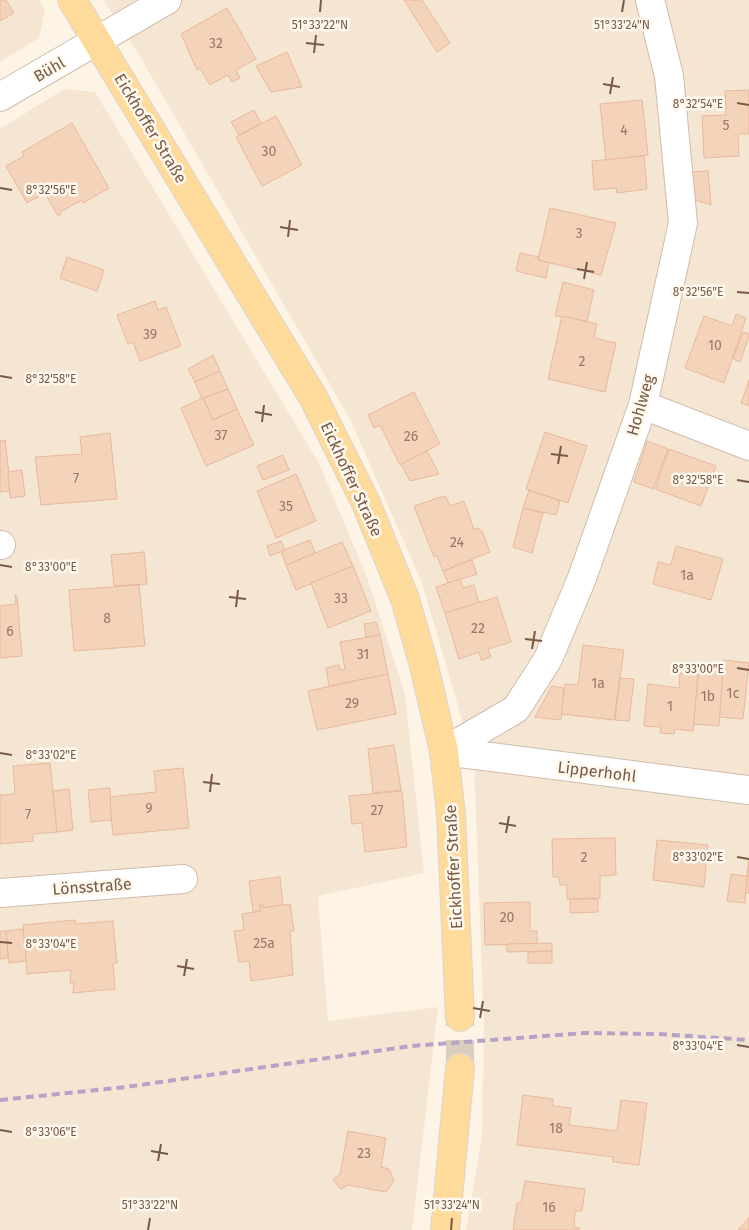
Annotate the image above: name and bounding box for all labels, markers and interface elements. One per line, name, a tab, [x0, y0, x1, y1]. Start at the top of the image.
text: 51°33'22"N	[292, 18, 348, 32]
text: 51°33'24"N	[594, 18, 650, 32]
house number: 32	[209, 35, 223, 52]
street label: Bühl	[30, 53, 69, 86]
street label: Eickhoffer Straße	[110, 70, 191, 186]
text: 8°32'54"E	[673, 97, 723, 111]
house number: 5	[722, 117, 730, 134]
house number: 4	[620, 122, 628, 139]
house number: 30	[262, 143, 277, 160]
text: 8°32'56"E	[26, 183, 76, 197]
house number: 3	[576, 225, 583, 242]
text: 8°32'56"E	[673, 285, 723, 299]
house number: 39	[143, 326, 157, 343]
house number: 10	[708, 337, 722, 354]
house number: 2	[579, 353, 586, 370]
text: 8°32'58"E	[26, 372, 76, 386]
street label: Hohlweg	[623, 372, 658, 438]
street label: Eickhoffer Straße	[317, 419, 386, 540]
house number: 37	[214, 427, 228, 444]
house number: 26	[404, 428, 418, 445]
house number: 7	[73, 470, 79, 487]
text: 8°32'58"E	[673, 473, 723, 487]
house number: 35	[279, 498, 293, 515]
house number: 24	[450, 534, 465, 551]
text: 8°33'00"E	[25, 560, 77, 574]
house number: 1a	[680, 567, 694, 584]
house number: 33	[334, 590, 348, 607]
house number: 8	[103, 610, 111, 627]
house number: 22	[471, 620, 485, 637]
house number: 6	[6, 623, 14, 640]
house number: 31	[357, 646, 369, 663]
text: 8°33'00"E	[672, 662, 724, 676]
house number: 1a	[591, 675, 605, 692]
house number: 1c	[727, 685, 740, 702]
house number: 1b	[701, 688, 715, 705]
house number: 29	[345, 695, 359, 712]
house number: 1	[667, 698, 673, 715]
text: 8°33'02"E	[25, 748, 77, 762]
street label: Lipperhohl	[556, 757, 638, 786]
house number: 9	[145, 800, 153, 817]
house number: 27	[370, 802, 384, 819]
street label: Eickhoffer Straße	[441, 804, 466, 930]
house number: 7	[25, 806, 31, 823]
house number: 2	[581, 849, 588, 866]
text: 8°33'02"E	[672, 850, 724, 864]
street label: Lönsstraße	[52, 874, 132, 899]
house number: 20	[500, 909, 515, 926]
house number: 25a	[253, 935, 275, 952]
text: 8°33'04"E	[25, 937, 77, 951]
text: 8°33'04"E	[672, 1039, 724, 1053]
house number: 18	[549, 1120, 563, 1137]
text: 8°33'06"E	[25, 1125, 77, 1139]
house number: 23	[357, 1145, 371, 1162]
text: 51°33'22"N	[122, 1198, 178, 1212]
text: 51°33'24"N	[424, 1198, 480, 1212]
house number: 16	[542, 1199, 556, 1216]

